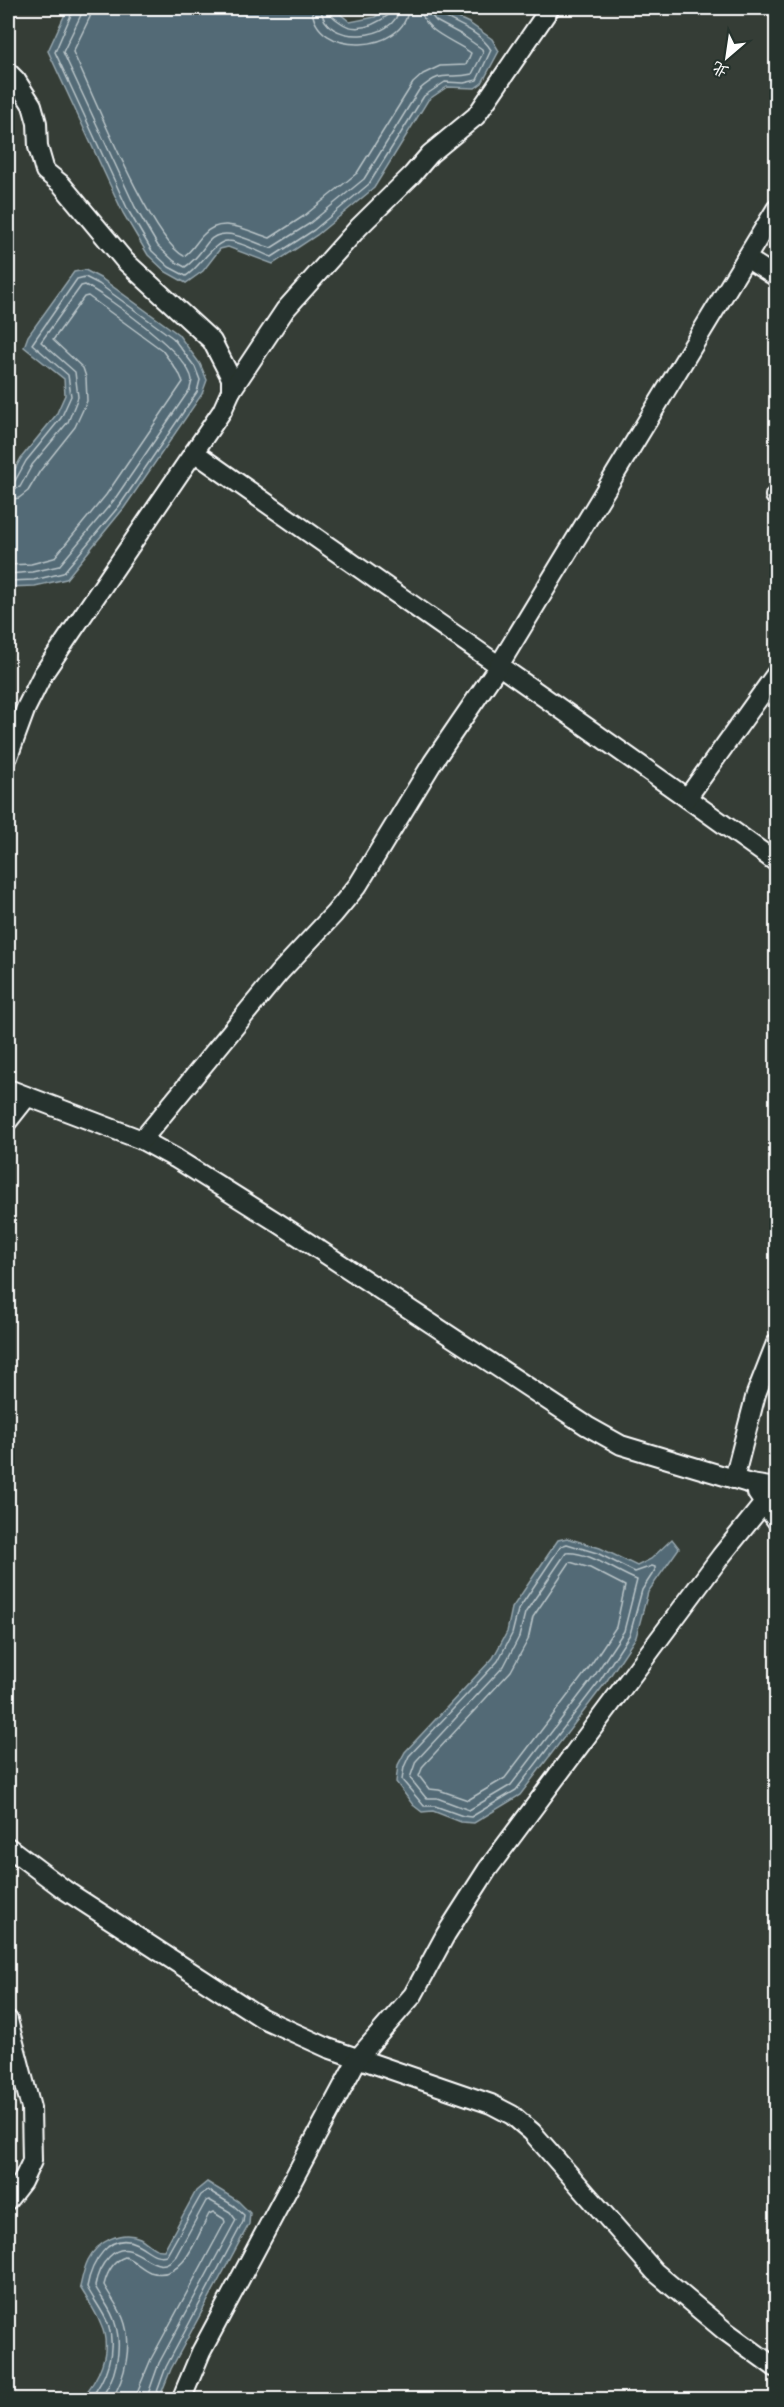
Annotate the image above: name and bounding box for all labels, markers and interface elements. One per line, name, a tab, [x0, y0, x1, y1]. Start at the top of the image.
north arrow	[697, 27, 757, 87]
text: 北	[709, 55, 733, 80]

